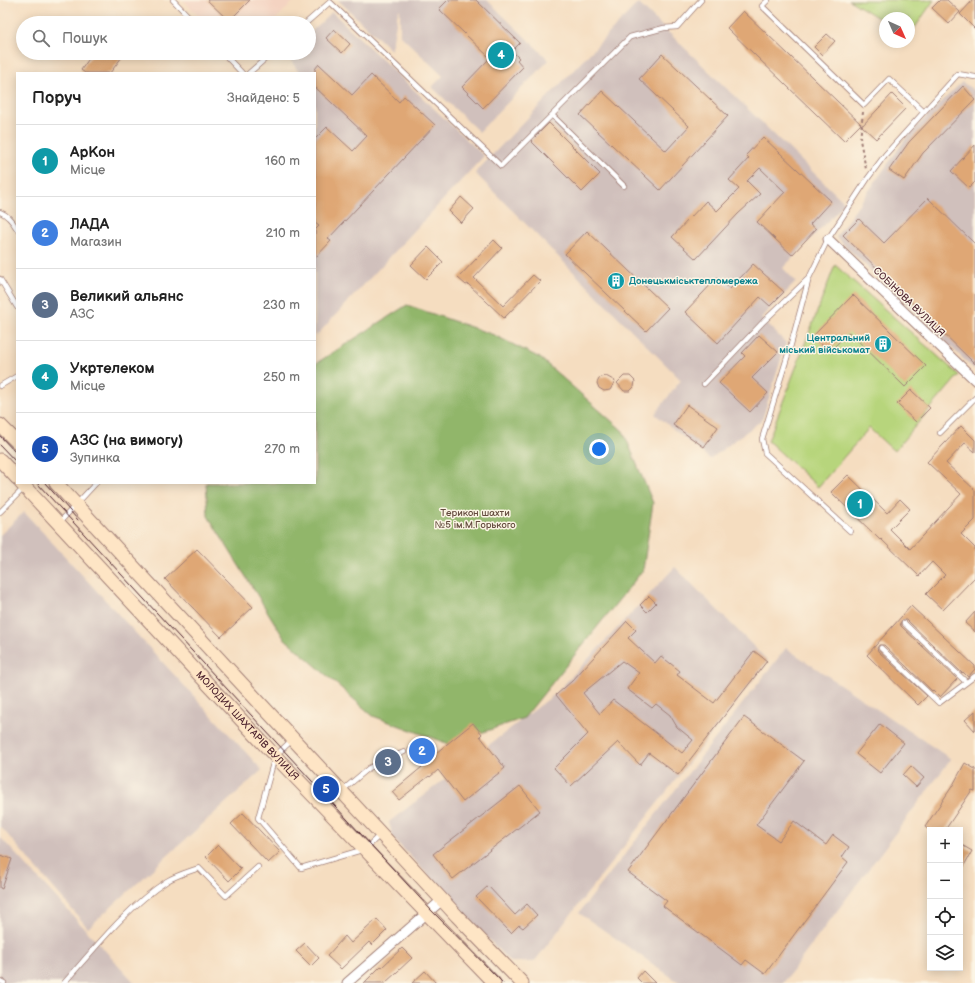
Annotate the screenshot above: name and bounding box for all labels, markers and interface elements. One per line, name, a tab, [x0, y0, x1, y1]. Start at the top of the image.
north arrow	[879, 12, 915, 48]
search box	[16, 16, 316, 60]
icon: search	[30, 27, 52, 49]
text: Пошук	[62, 29, 108, 48]
pin: 4	[488, 40, 514, 70]
text: Поруч	[32, 88, 82, 108]
text: Знайдено: 5	[227, 90, 300, 106]
text: АрКон	[70, 143, 115, 162]
text: 1	[42, 153, 48, 169]
text: 160 m	[265, 153, 300, 169]
text: Місце	[70, 162, 105, 178]
text: ЛАДА	[70, 215, 109, 234]
text: 2	[41, 225, 49, 241]
text: 210 m	[266, 225, 300, 241]
text: Магазин	[70, 234, 122, 250]
street label: СОБІНОВА ВУЛИЦЯ	[871, 265, 947, 339]
building icon: Донецькміськтепломережа	[606, 271, 626, 291]
place label: Донецькміськтепломережа	[629, 275, 758, 287]
text: Великий альянс	[70, 287, 184, 306]
text: 3	[41, 297, 49, 313]
text: 230 m	[263, 297, 300, 313]
text: АЗС	[70, 306, 94, 322]
place label: Центральний міський військомат	[779, 332, 870, 356]
building icon: Центральний міський військомат	[873, 334, 893, 354]
text: Укртелеком	[70, 359, 155, 378]
text: 4	[41, 369, 49, 385]
text: 250 m	[263, 369, 300, 385]
text: Місце	[70, 378, 105, 394]
text: АЗС (на вимогу)	[70, 431, 183, 450]
your location	[589, 439, 609, 459]
text: 5	[41, 441, 49, 457]
text: 270 m	[264, 441, 300, 457]
text: Зупинка	[70, 450, 120, 466]
pin: 1	[847, 489, 873, 519]
park label: Терикон шахти №5 ім.М.Горького	[434, 507, 516, 531]
street label: МОЛОДИХ ШАХТАРІВ ВУЛИЦЯ	[193, 669, 301, 783]
pin: 2	[409, 736, 435, 766]
pin: 3	[375, 747, 401, 777]
pin: 5	[313, 774, 339, 804]
map controls	[927, 827, 963, 971]
button: +	[927, 827, 963, 863]
button: −	[927, 863, 963, 899]
button: locate	[927, 899, 963, 935]
button: layers	[927, 935, 963, 971]

